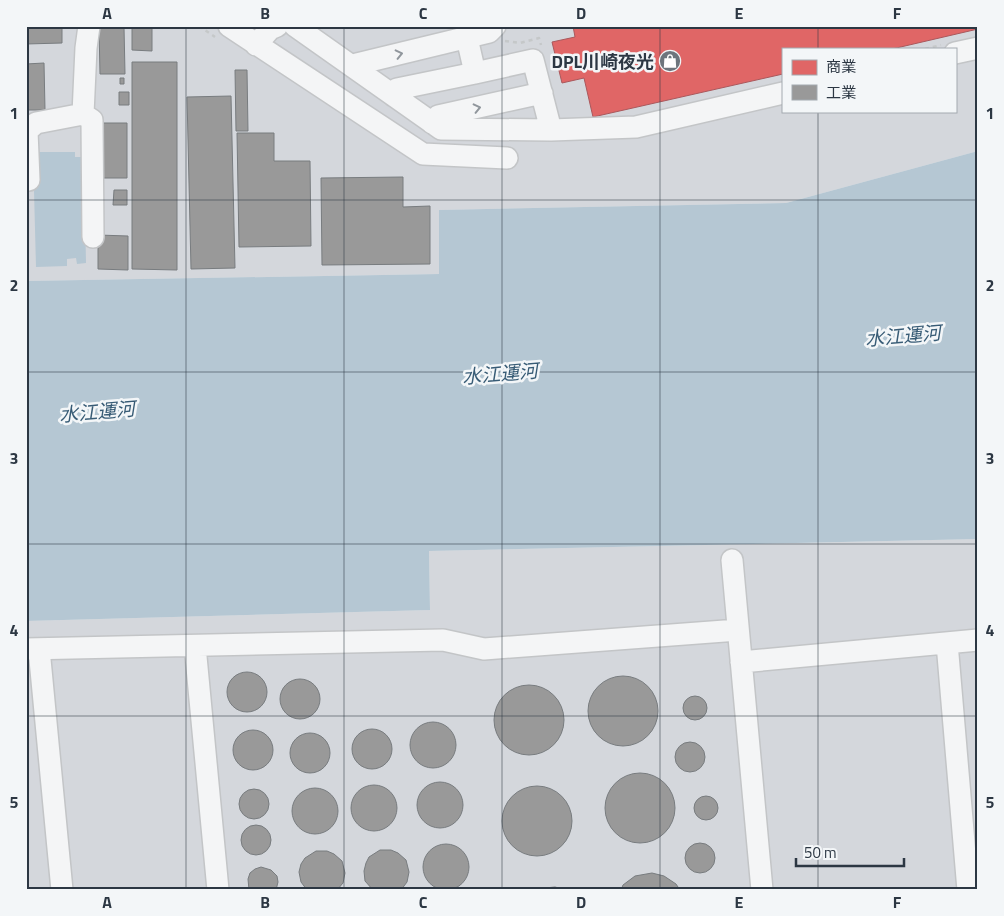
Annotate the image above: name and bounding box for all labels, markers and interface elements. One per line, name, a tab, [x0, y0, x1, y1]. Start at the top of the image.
text: A	[102, 1, 112, 25]
text: B	[260, 1, 270, 25]
text: C	[419, 1, 428, 25]
text: D	[576, 1, 586, 25]
text: E	[735, 1, 744, 25]
text: F	[893, 1, 902, 25]
place label: DPL川崎夜光	[551, 48, 654, 75]
legend	[782, 48, 956, 112]
one-way arrow	[395, 49, 404, 60]
shop icon: DPL川崎夜光	[658, 49, 682, 73]
text: 商業	[826, 55, 856, 78]
text: 工業	[826, 81, 856, 104]
text: 1	[10, 101, 18, 125]
text: 1	[986, 101, 994, 125]
one-way arrow	[472, 103, 481, 114]
text: 2	[10, 273, 18, 297]
text: 2	[986, 273, 994, 297]
water label: 水江運河	[864, 317, 946, 353]
water label: 水江運河	[461, 355, 543, 391]
water label: 水江運河	[58, 393, 140, 429]
text: 3	[10, 446, 18, 470]
text: 3	[986, 446, 994, 470]
text: 4	[10, 618, 19, 642]
text: 4	[986, 618, 995, 642]
text: 5	[10, 790, 19, 814]
text: 5	[986, 790, 995, 814]
scale bar	[796, 836, 904, 868]
text: 50 m	[804, 841, 837, 864]
text: A	[102, 890, 112, 914]
text: B	[260, 890, 270, 914]
text: C	[419, 890, 428, 914]
text: D	[576, 890, 586, 914]
text: E	[735, 890, 744, 914]
text: F	[893, 890, 902, 914]

